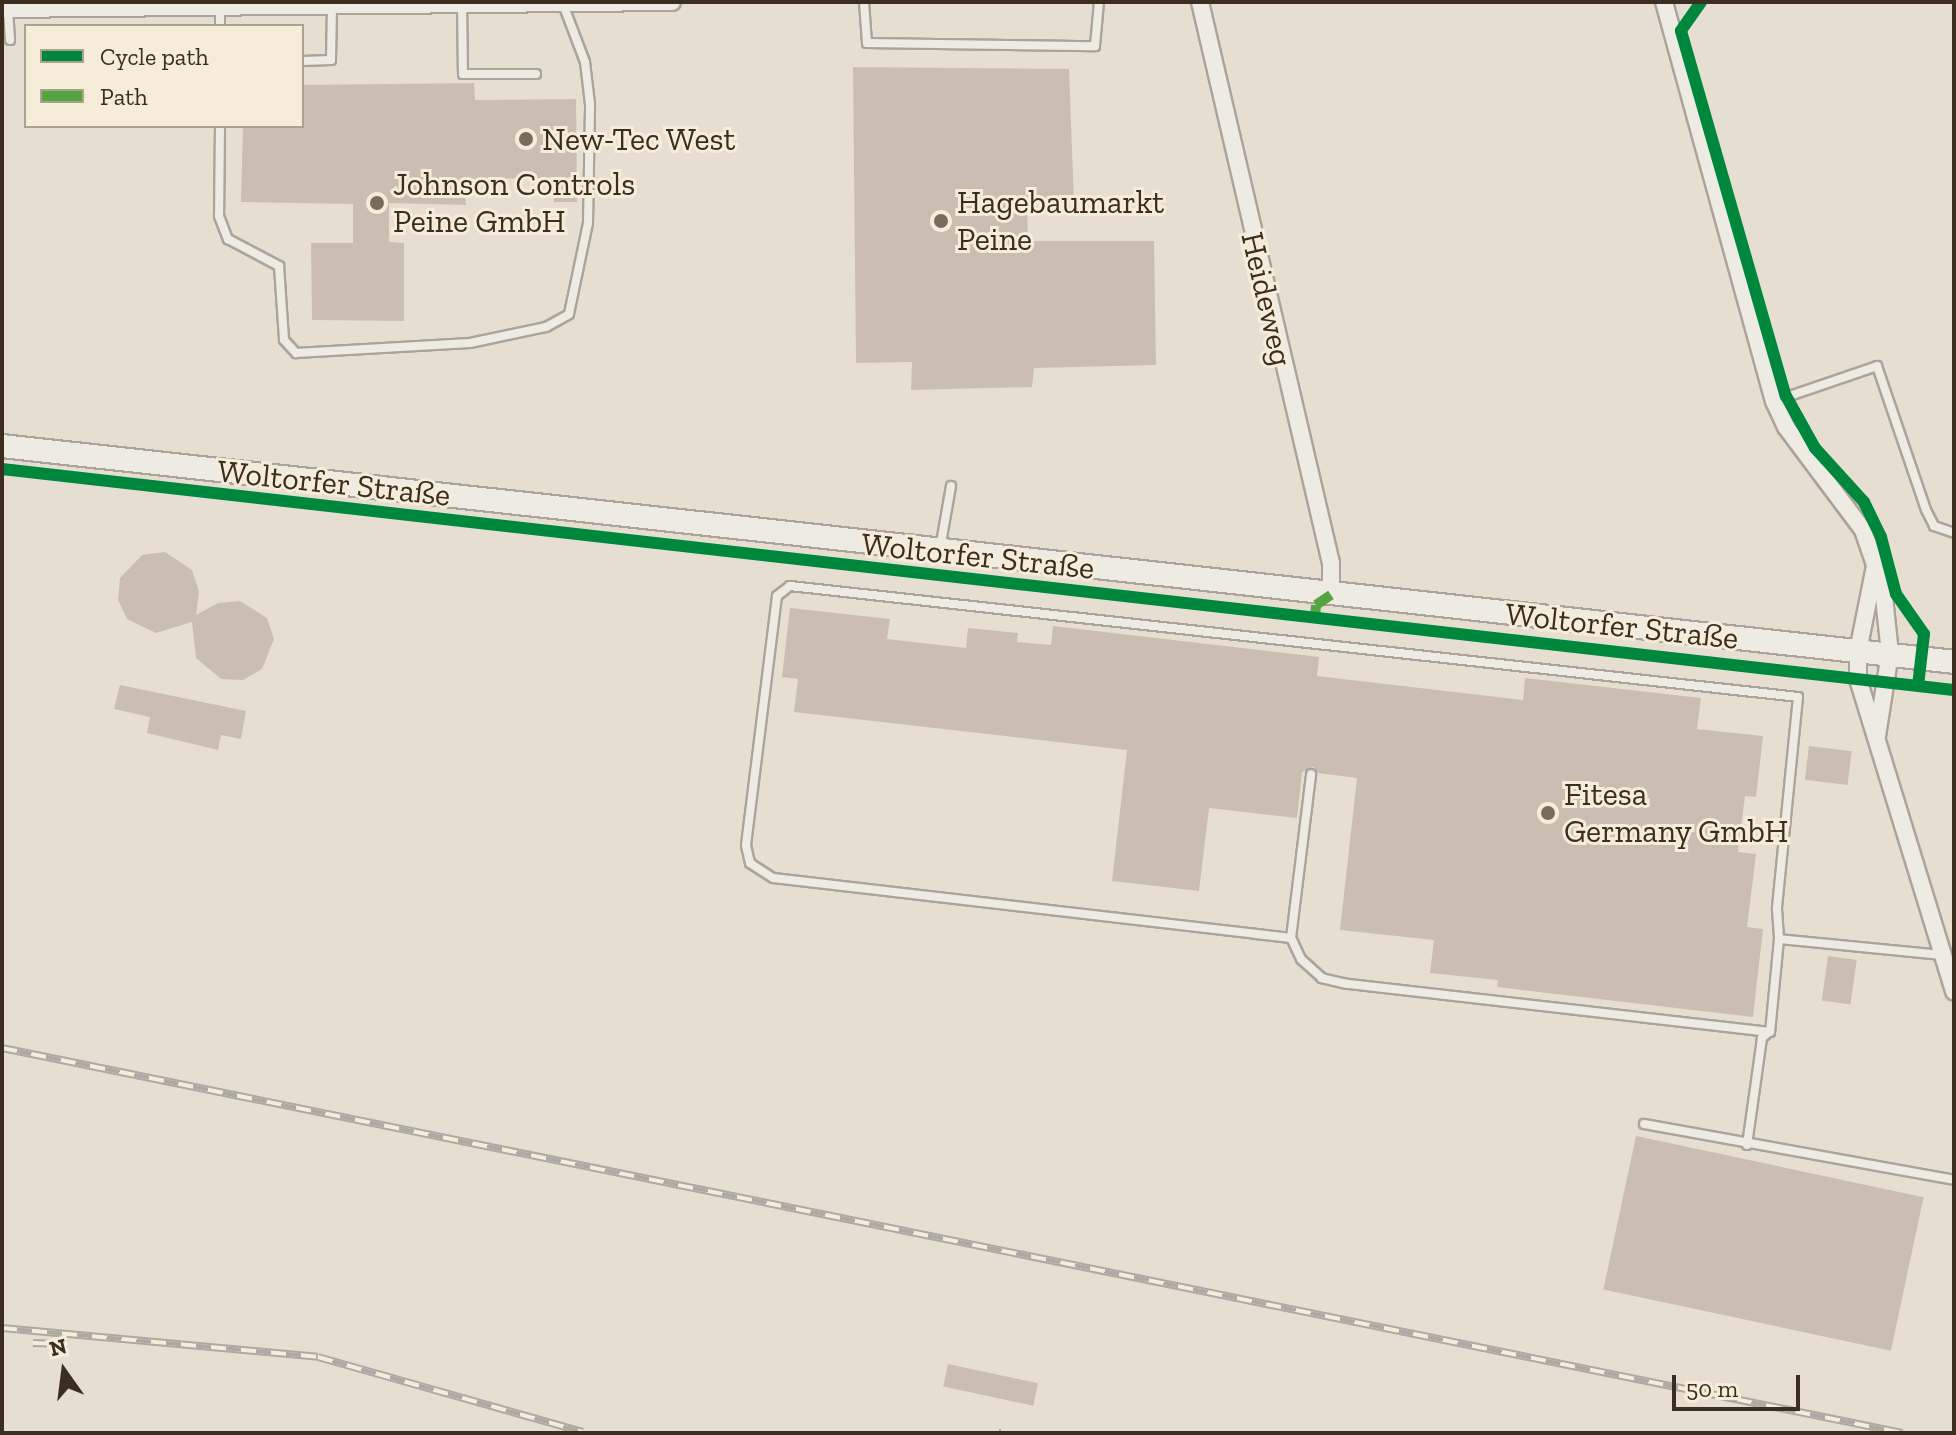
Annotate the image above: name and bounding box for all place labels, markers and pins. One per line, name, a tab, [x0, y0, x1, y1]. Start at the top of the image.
place label: New-Tec West	[542, 120, 736, 158]
marker: New-Tec West	[517, 130, 535, 148]
place label: Johnson Controls Peine GmbH	[393, 166, 635, 241]
place label: Hagebaumarkt Peine	[957, 184, 1164, 259]
marker: Johnson Controls Peine GmbH	[368, 194, 386, 212]
marker: Hagebaumarkt Peine	[932, 212, 950, 230]
place label: Fitesa Germany GmbH	[1564, 776, 1789, 851]
marker: Fitesa Germany GmbH	[1539, 804, 1557, 822]

